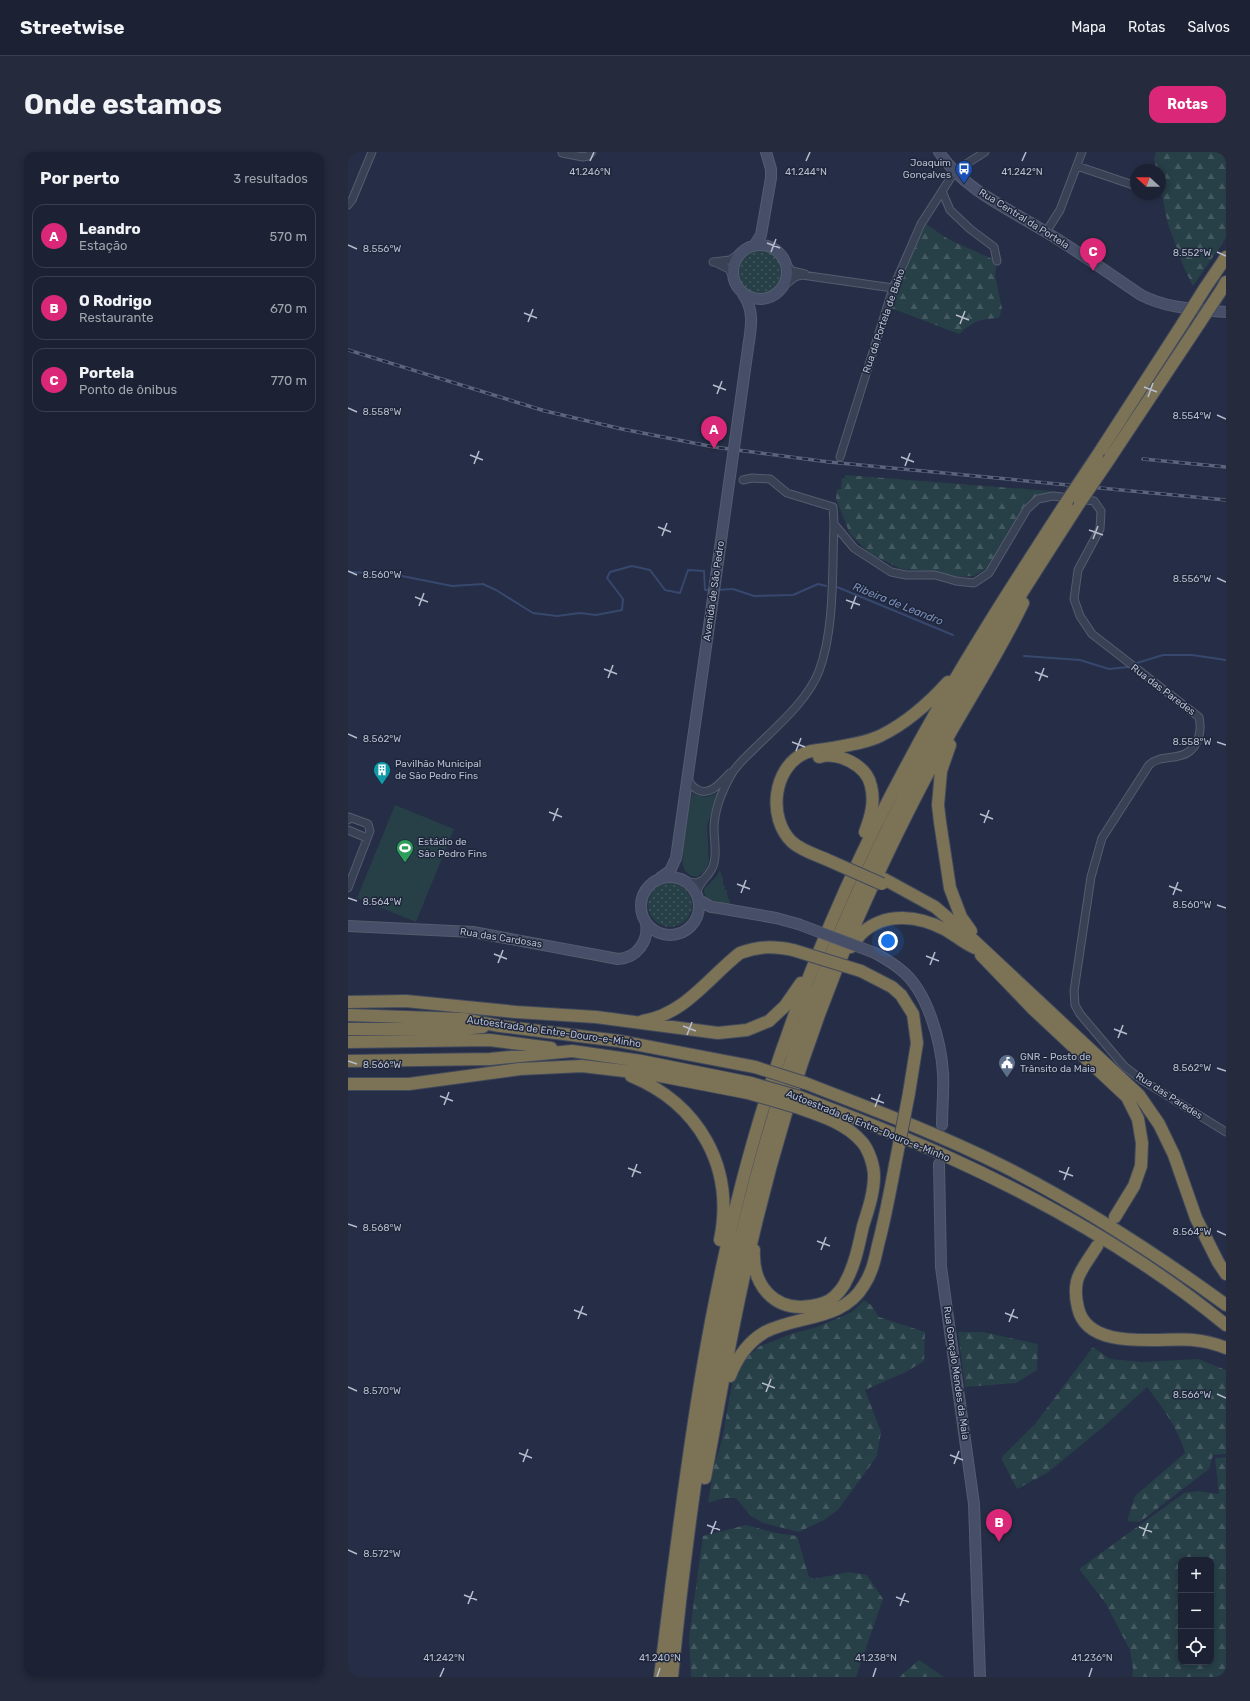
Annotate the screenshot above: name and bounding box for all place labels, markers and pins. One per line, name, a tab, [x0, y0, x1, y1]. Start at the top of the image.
place label: Joaquim Gonçalves	[903, 157, 951, 181]
bus stop icon: Joaquim Gonçalves	[954, 159, 974, 184]
pin: C	[1080, 238, 1106, 271]
pin: A	[701, 416, 727, 449]
place label: Pavilhão Municipal de São Pedro Fins	[395, 758, 481, 782]
building icon: Pavilhão Municipal de São Pedro Fins	[372, 760, 392, 785]
place label: Estádio de São Pedro Fins	[418, 836, 487, 860]
sports icon: Estádio de São Pedro Fins	[395, 838, 415, 863]
place label: GNR - Posto de Trânsito da Maia	[1020, 1051, 1095, 1075]
public building icon: GNR - Posto de Trânsito da Maia	[997, 1053, 1017, 1078]
pin: B	[986, 1509, 1012, 1542]

